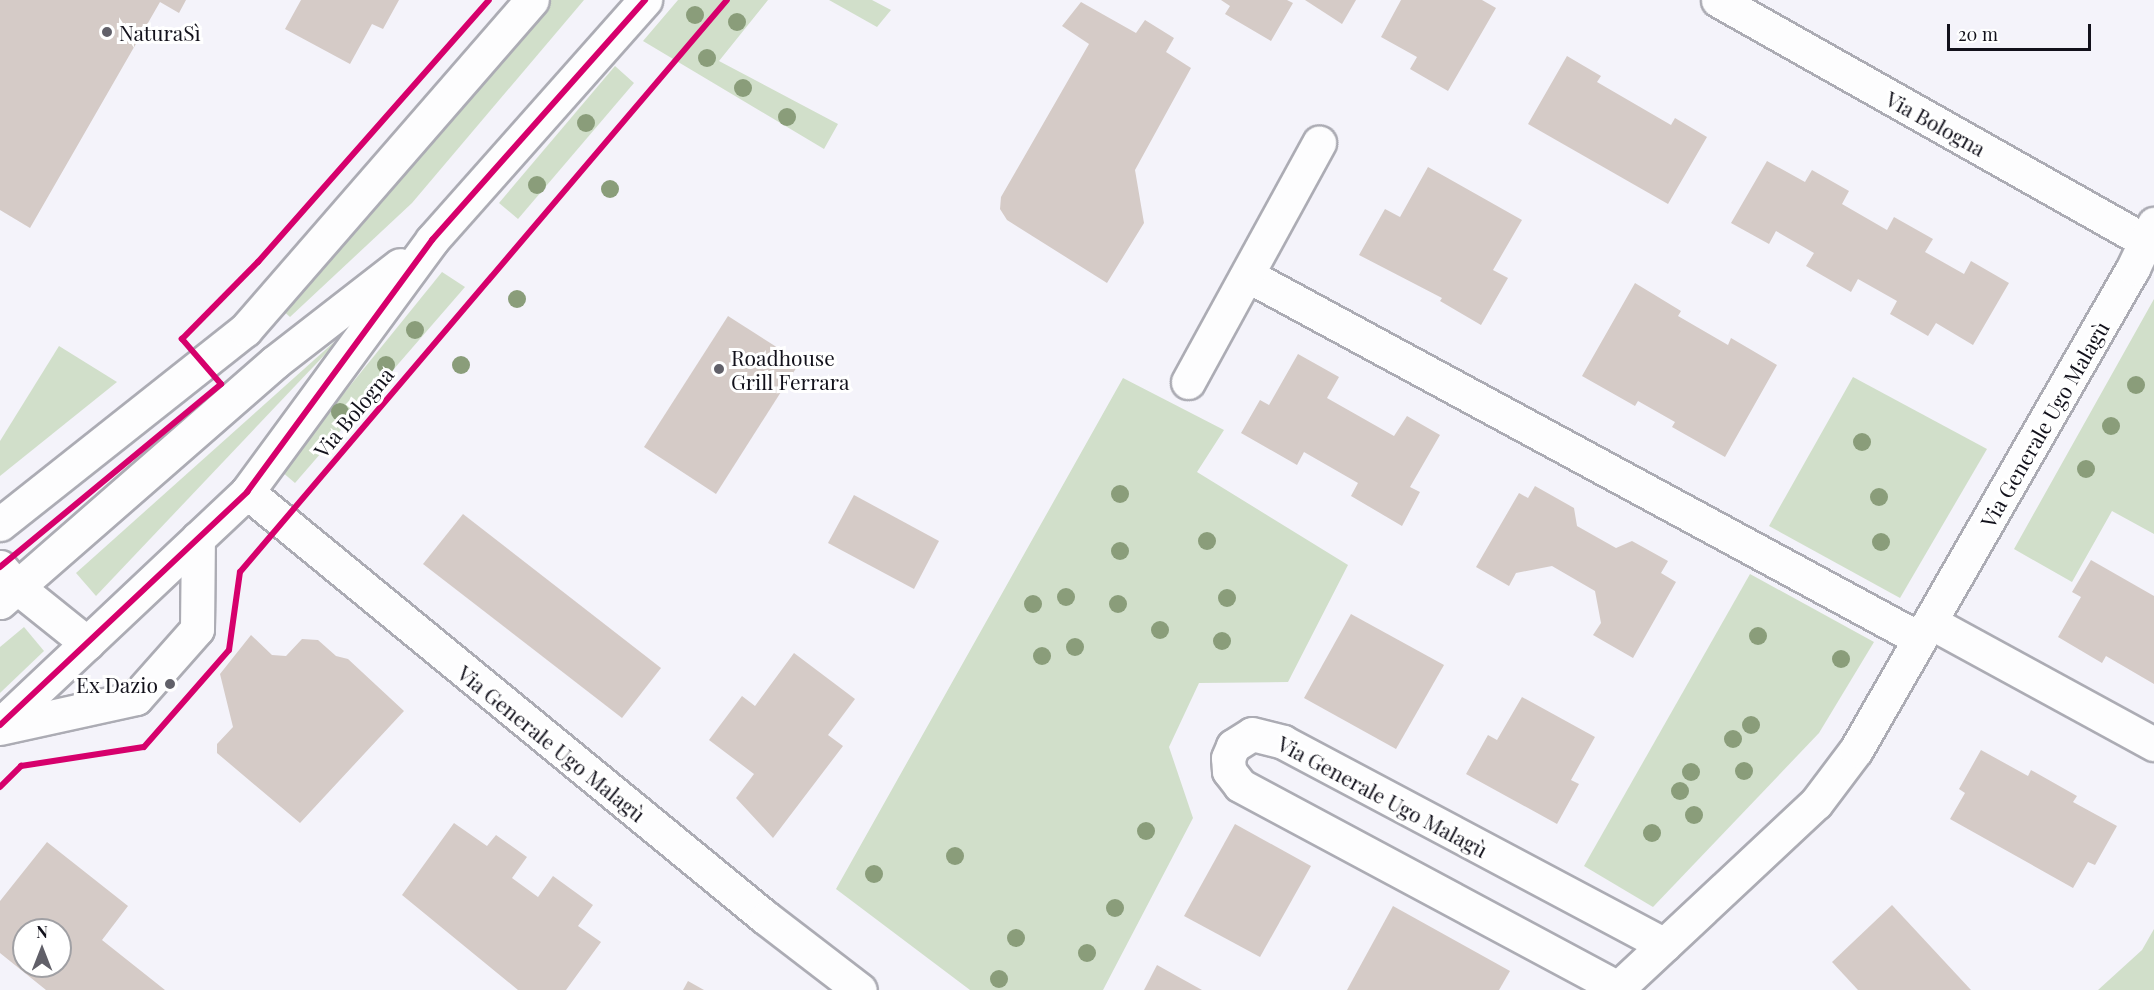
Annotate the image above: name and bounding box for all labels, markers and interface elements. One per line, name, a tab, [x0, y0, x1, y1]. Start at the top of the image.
scale bar	[1950, 12, 2094, 50]
place label: NaturaSì	[119, 19, 201, 45]
text: 20 m	[1958, 22, 1998, 46]
marker: NaturaSì	[100, 25, 114, 39]
street label: Via Bologna	[1882, 85, 1990, 161]
street label: Via Generale Ugo Malagù	[1975, 316, 2113, 532]
place label: Roadhouse Grill Ferrara	[731, 344, 850, 394]
street label: Via Bologna	[308, 362, 398, 462]
marker: Roadhouse Grill Ferrara	[712, 362, 726, 376]
street label: Via Generale Ugo Malagù	[453, 659, 651, 827]
place label: Ex Dazio	[76, 671, 158, 697]
marker: Ex Dazio	[163, 677, 177, 691]
street label: Via Generale Ugo Malagù	[1274, 730, 1492, 862]
north arrow	[12, 918, 72, 978]
text: N	[36, 921, 48, 942]

